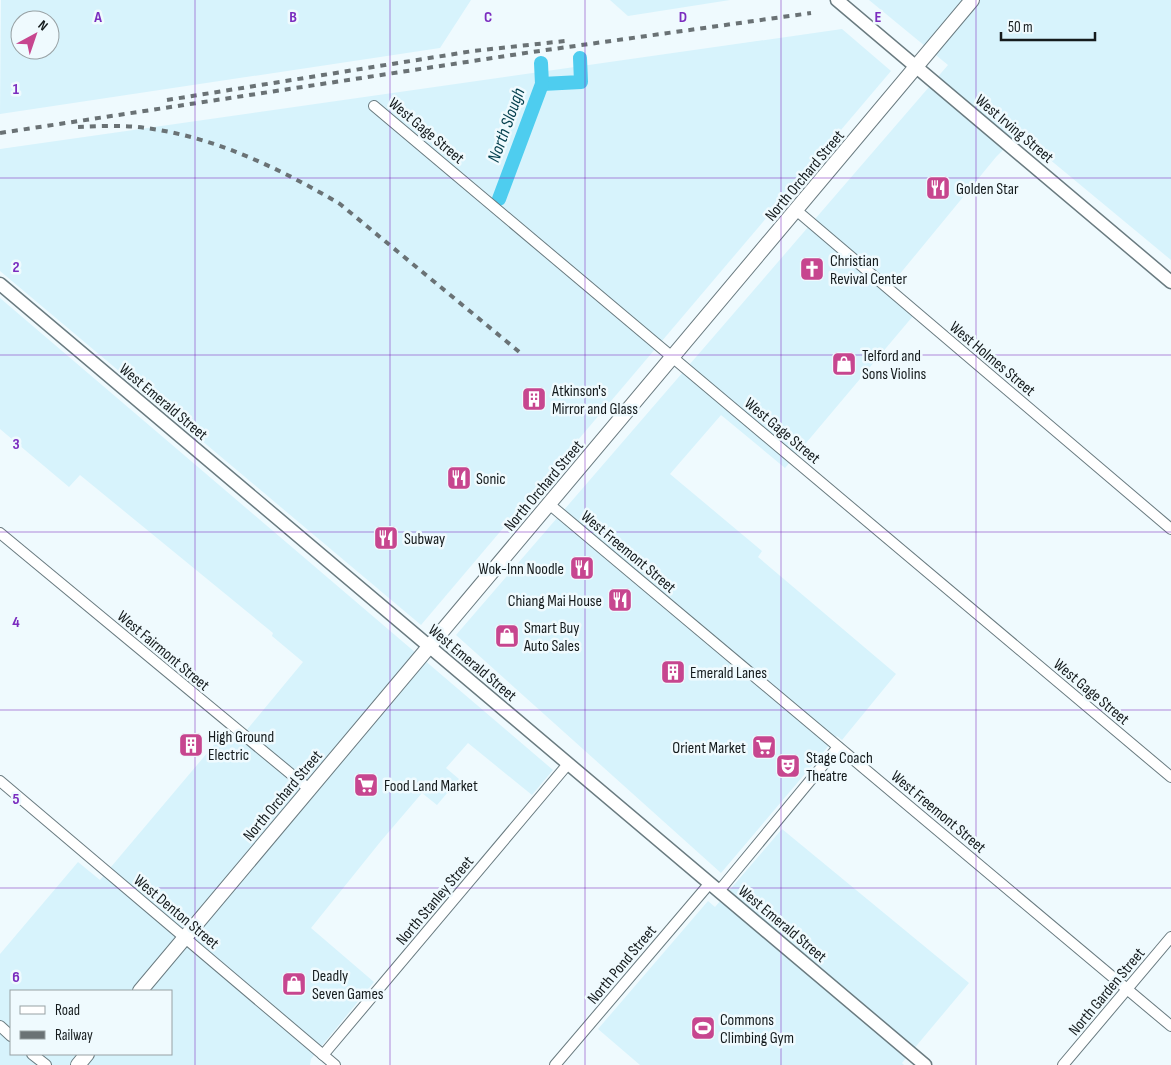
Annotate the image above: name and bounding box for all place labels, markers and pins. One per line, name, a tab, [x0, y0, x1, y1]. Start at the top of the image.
restaurant icon: Golden Star	[925, 175, 951, 201]
place label: Golden Star	[956, 180, 1019, 199]
place label: Christian Revival Center	[830, 252, 908, 289]
church icon: Christian Revival Center	[799, 256, 825, 282]
place label: Telford and Sons Violins	[862, 347, 927, 384]
shop icon: Telford and Sons Violins	[831, 351, 857, 377]
place label: Atkinson's Mirror and Glass	[551, 382, 638, 419]
building icon: Atkinson's Mirror and Glass	[521, 386, 547, 412]
restaurant icon: Sonic	[446, 465, 472, 491]
place label: Sonic	[476, 470, 506, 489]
restaurant icon: Subway	[373, 525, 399, 551]
place label: Subway	[404, 530, 445, 549]
restaurant icon: Wok-Inn Noodle	[569, 555, 595, 581]
place label: Wok-Inn Noodle	[478, 560, 564, 579]
restaurant icon: Chiang Mai House	[607, 587, 633, 613]
place label: Chiang Mai House	[508, 592, 602, 611]
place label: Smart Buy Auto Sales	[523, 619, 580, 656]
shop icon: Smart Buy Auto Sales	[494, 623, 520, 649]
building icon: Emerald Lanes	[660, 659, 686, 685]
place label: Emerald Lanes	[690, 664, 767, 683]
place label: High Ground Electric	[208, 728, 274, 765]
building icon: High Ground Electric	[178, 732, 204, 758]
supermarket icon: Orient Market	[751, 734, 777, 760]
place label: Orient Market	[672, 739, 746, 758]
place label: Stage Coach Theatre	[806, 749, 873, 786]
theatre icon: Stage Coach Theatre	[775, 753, 801, 779]
supermarket icon: Food Land Market	[353, 772, 379, 798]
place label: Food Land Market	[384, 777, 478, 796]
place label: Deadly Seven Games	[312, 967, 384, 1004]
shop icon: Deadly Seven Games	[281, 971, 307, 997]
place label: Commons Climbing Gym	[720, 1011, 794, 1048]
sports icon: Commons Climbing Gym	[690, 1015, 716, 1041]

